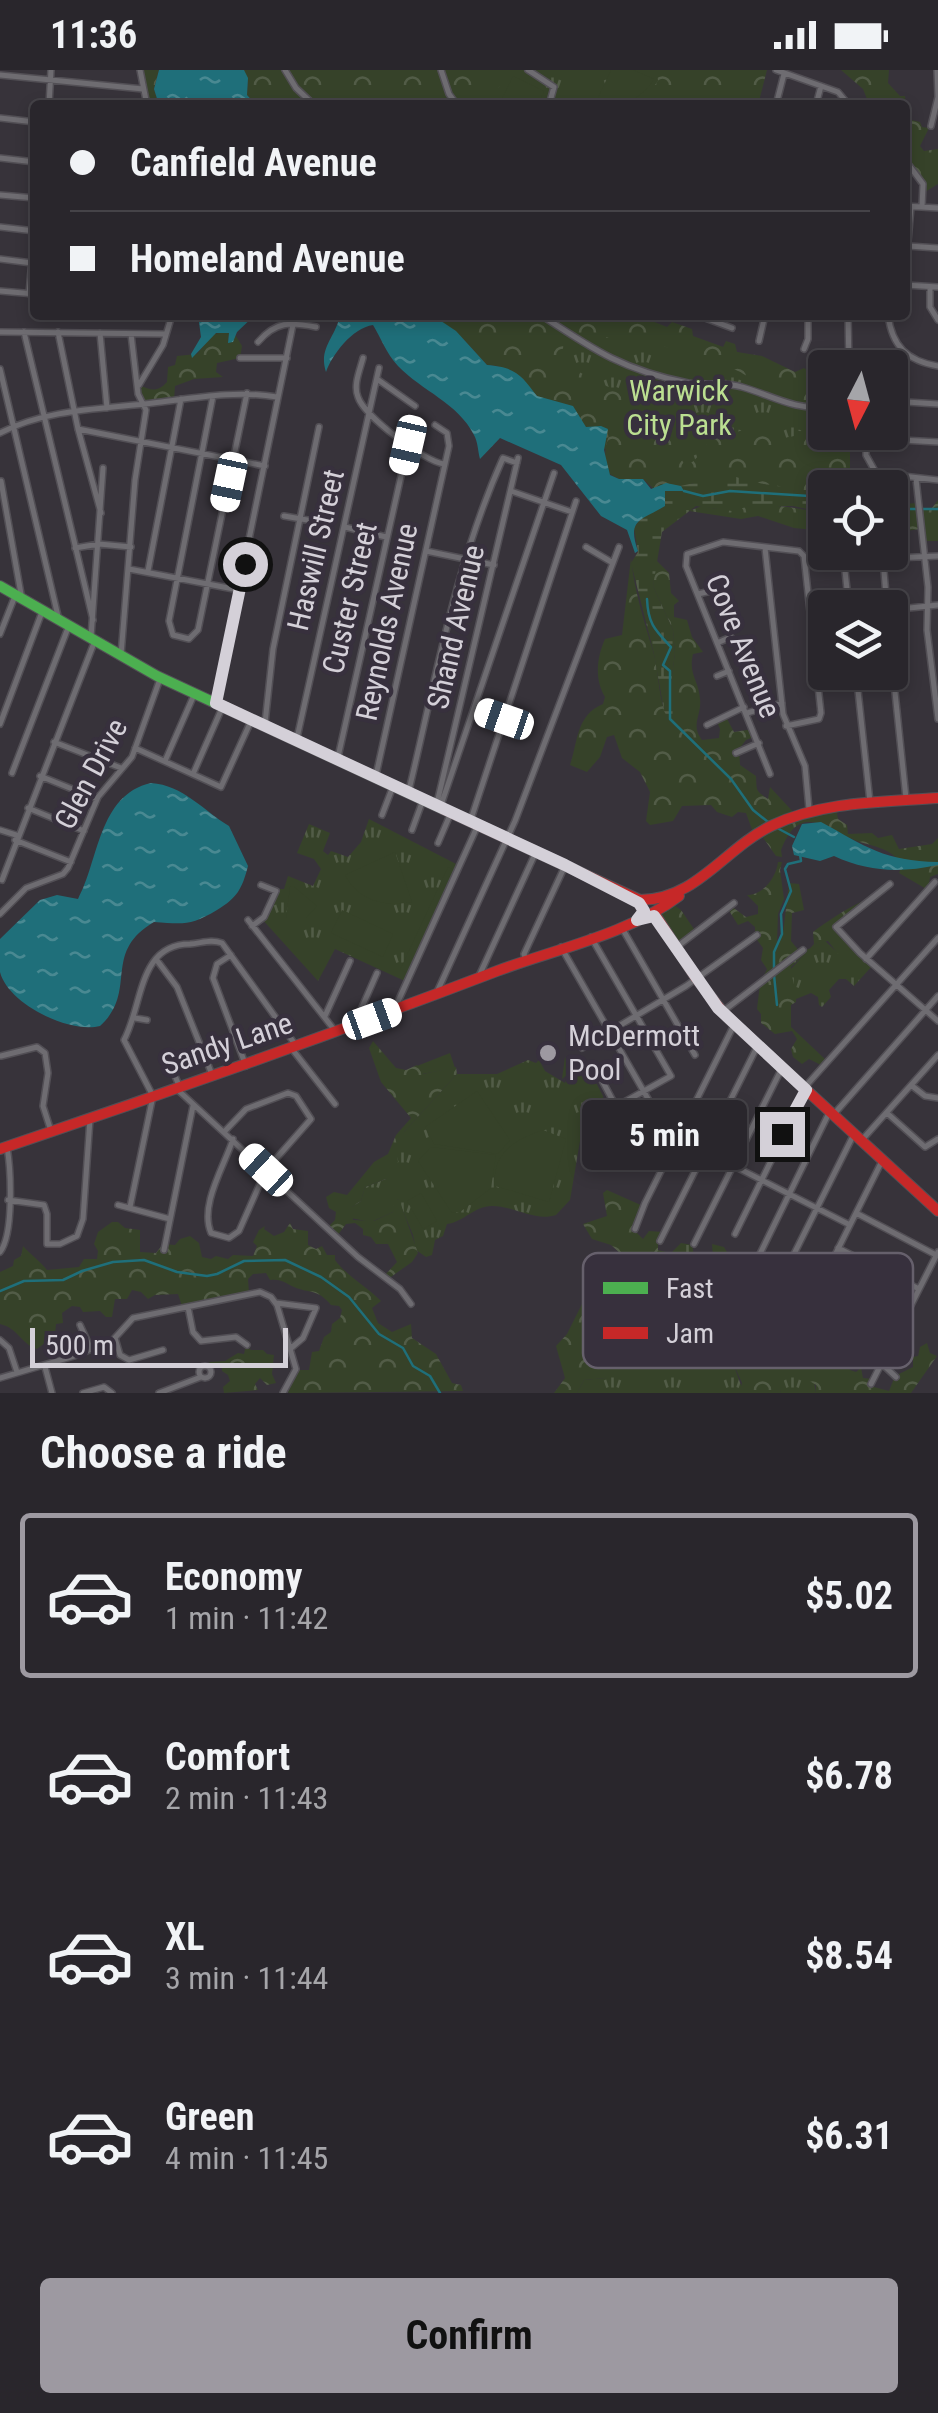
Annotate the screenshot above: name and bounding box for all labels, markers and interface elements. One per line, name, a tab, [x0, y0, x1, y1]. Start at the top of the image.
text: 11:36	[50, 13, 137, 57]
text: Canfield Avenue	[130, 141, 377, 185]
text: Homeland Avenue	[130, 237, 405, 281]
north arrow	[808, 350, 908, 450]
map controls	[808, 350, 908, 690]
park label: Warwick City Park	[626, 373, 732, 442]
car	[387, 412, 429, 478]
car	[208, 450, 250, 514]
street label: Haswill Street	[280, 466, 351, 634]
button: locate	[808, 470, 908, 570]
street label: Custer Street	[315, 519, 384, 677]
street label: Reynolds Avenue	[349, 520, 424, 724]
route start	[223, 542, 268, 587]
street label: Shand Avenue	[420, 542, 491, 712]
street label: Cove Avenue	[699, 569, 788, 723]
button: layers	[808, 590, 908, 690]
car	[471, 695, 537, 743]
street label: Glen Drive	[47, 713, 134, 835]
car	[339, 995, 405, 1043]
street label: Sandy Lane	[157, 1005, 297, 1082]
place label: McDermott Pool	[568, 1018, 700, 1087]
marker: McDermott Pool	[537, 1042, 559, 1064]
callout: 5 min	[582, 1099, 747, 1169]
route end	[760, 1112, 805, 1157]
text: 5 min	[629, 1116, 700, 1154]
car	[234, 1139, 298, 1201]
legend	[583, 1253, 913, 1368]
text: Fast	[666, 1272, 713, 1305]
text: Jam	[666, 1317, 714, 1350]
scale bar	[30, 1323, 288, 1368]
text: 500 m	[45, 1329, 114, 1362]
text: Choose a ride	[40, 1426, 287, 1479]
icon: car	[45, 1551, 135, 1641]
text: Economy	[165, 1555, 302, 1599]
text: $5.02	[805, 1574, 893, 1618]
text: 1 min · 11:42	[165, 1599, 328, 1637]
icon: car	[45, 1731, 135, 1821]
text: Comfort	[165, 1735, 290, 1779]
text: $6.78	[805, 1754, 893, 1798]
text: 2 min · 11:43	[165, 1779, 328, 1817]
icon: car	[45, 1911, 135, 2001]
text: XL	[165, 1915, 204, 1959]
text: $8.54	[805, 1934, 893, 1978]
text: 3 min · 11:44	[165, 1959, 328, 1997]
icon: car	[45, 2091, 135, 2181]
text: Green	[165, 2095, 255, 2139]
text: $6.31	[805, 2114, 893, 2158]
text: 4 min · 11:45	[165, 2139, 328, 2177]
button: Confirm	[40, 2278, 898, 2393]

